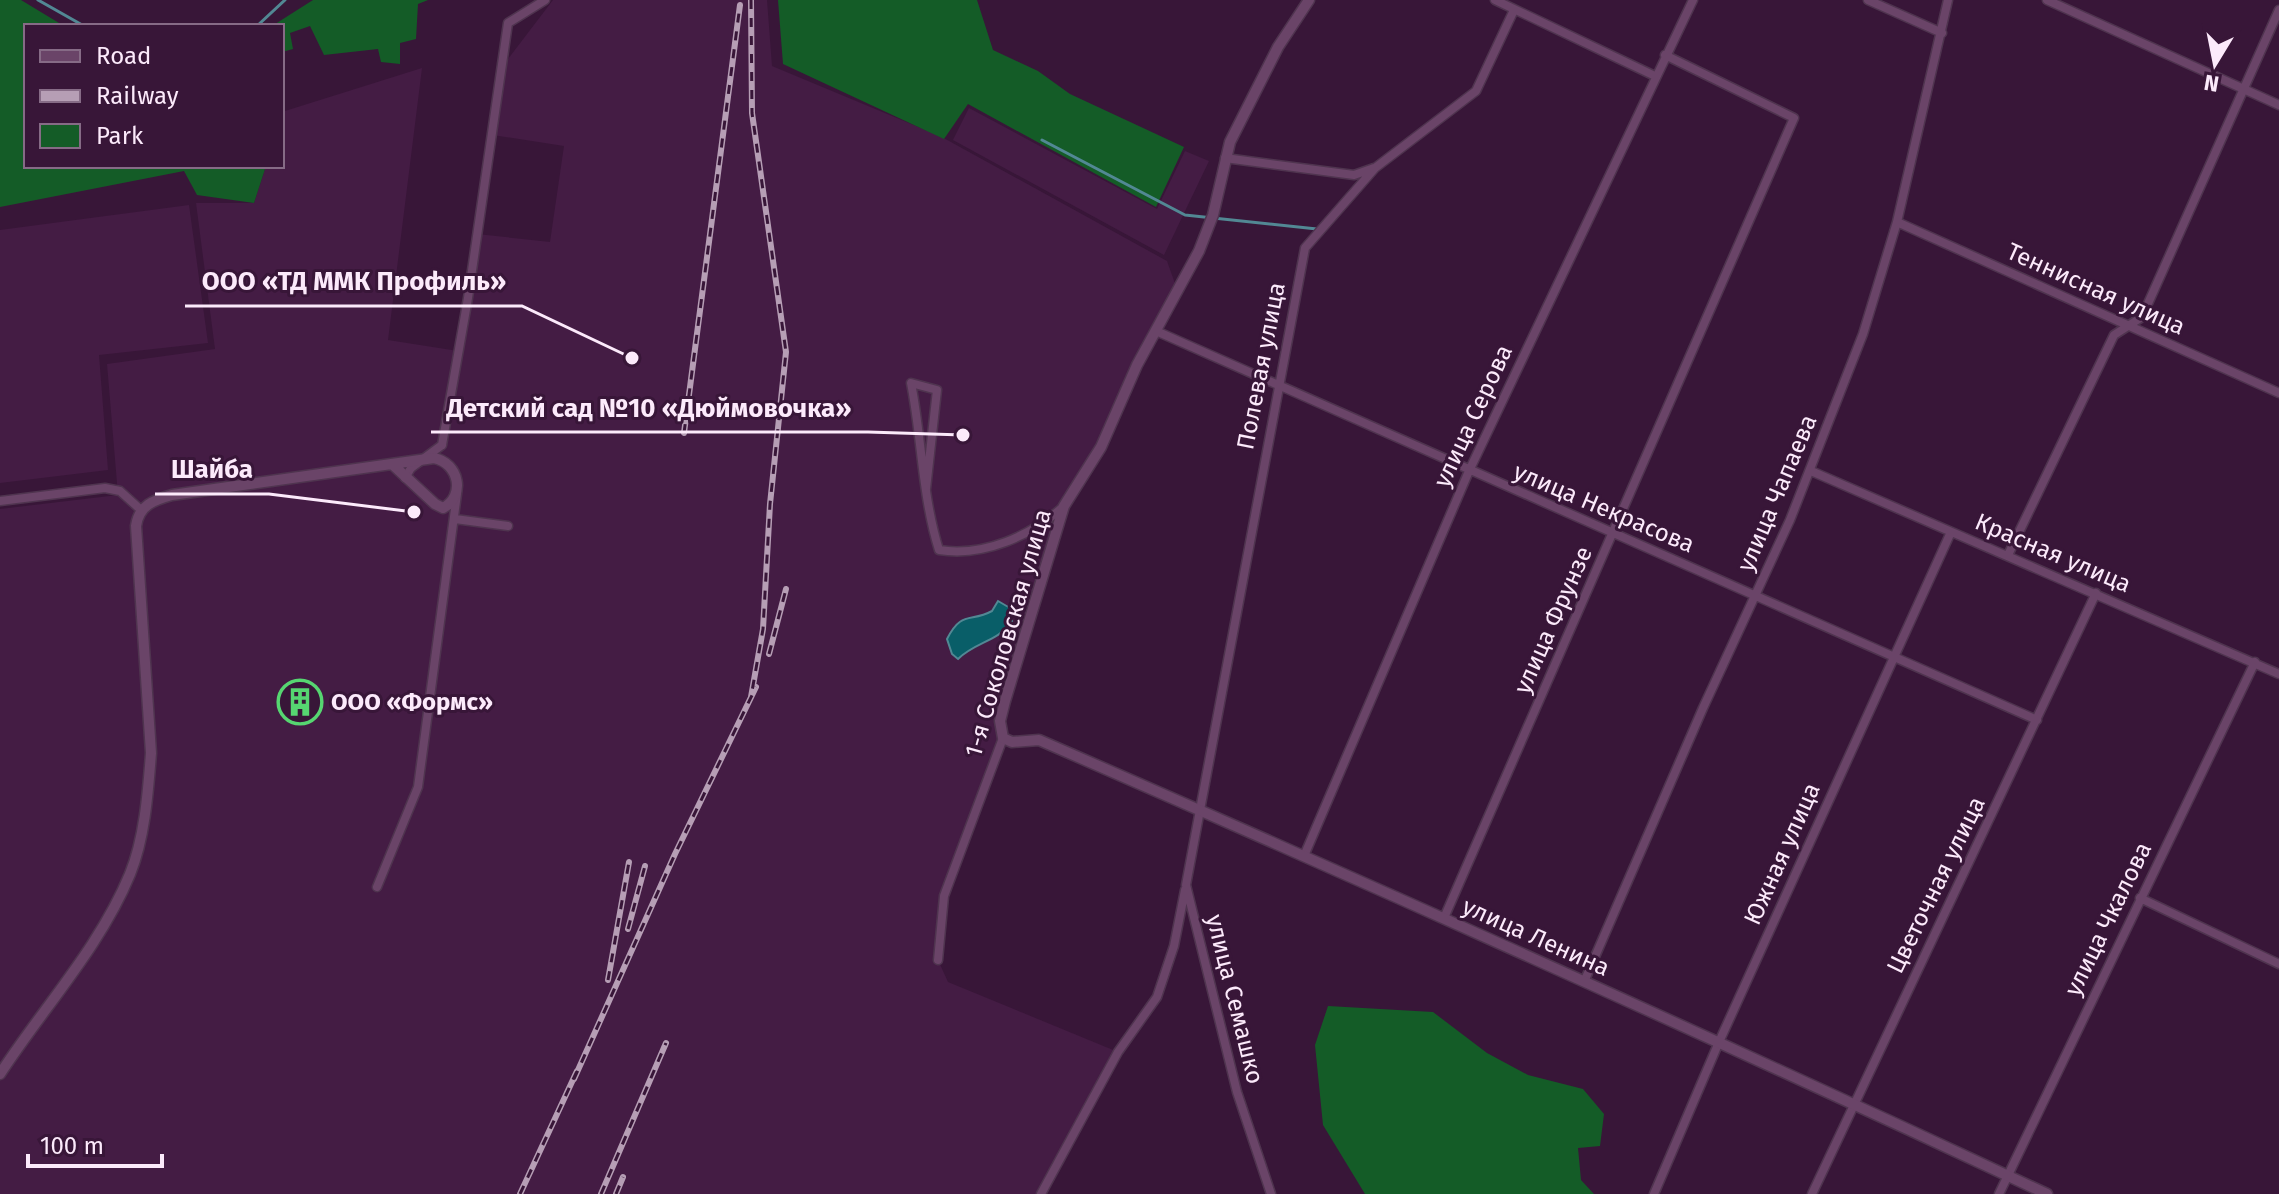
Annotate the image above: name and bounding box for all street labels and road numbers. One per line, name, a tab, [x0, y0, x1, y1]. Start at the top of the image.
street label: Теннисная улица	[2002, 237, 2190, 341]
street label: Полевая улица	[1231, 280, 1291, 452]
street label: улица Серова	[1428, 340, 1518, 492]
street label: улица Чапаева	[1731, 410, 1823, 576]
street label: улица Некрасова	[1509, 457, 1699, 559]
street label: 1-я Соколовская улица	[959, 506, 1057, 760]
street label: Красная улица	[1971, 508, 2135, 598]
street label: улица Фрунзе	[1508, 542, 1598, 698]
street label: Южная улица	[1738, 779, 1826, 929]
street label: Цветочная улица	[1881, 792, 1991, 978]
street label: улица Чкалова	[2059, 838, 2157, 1000]
street label: улица Ленина	[1458, 892, 1614, 982]
street label: улица Семашко	[1200, 911, 1270, 1087]

